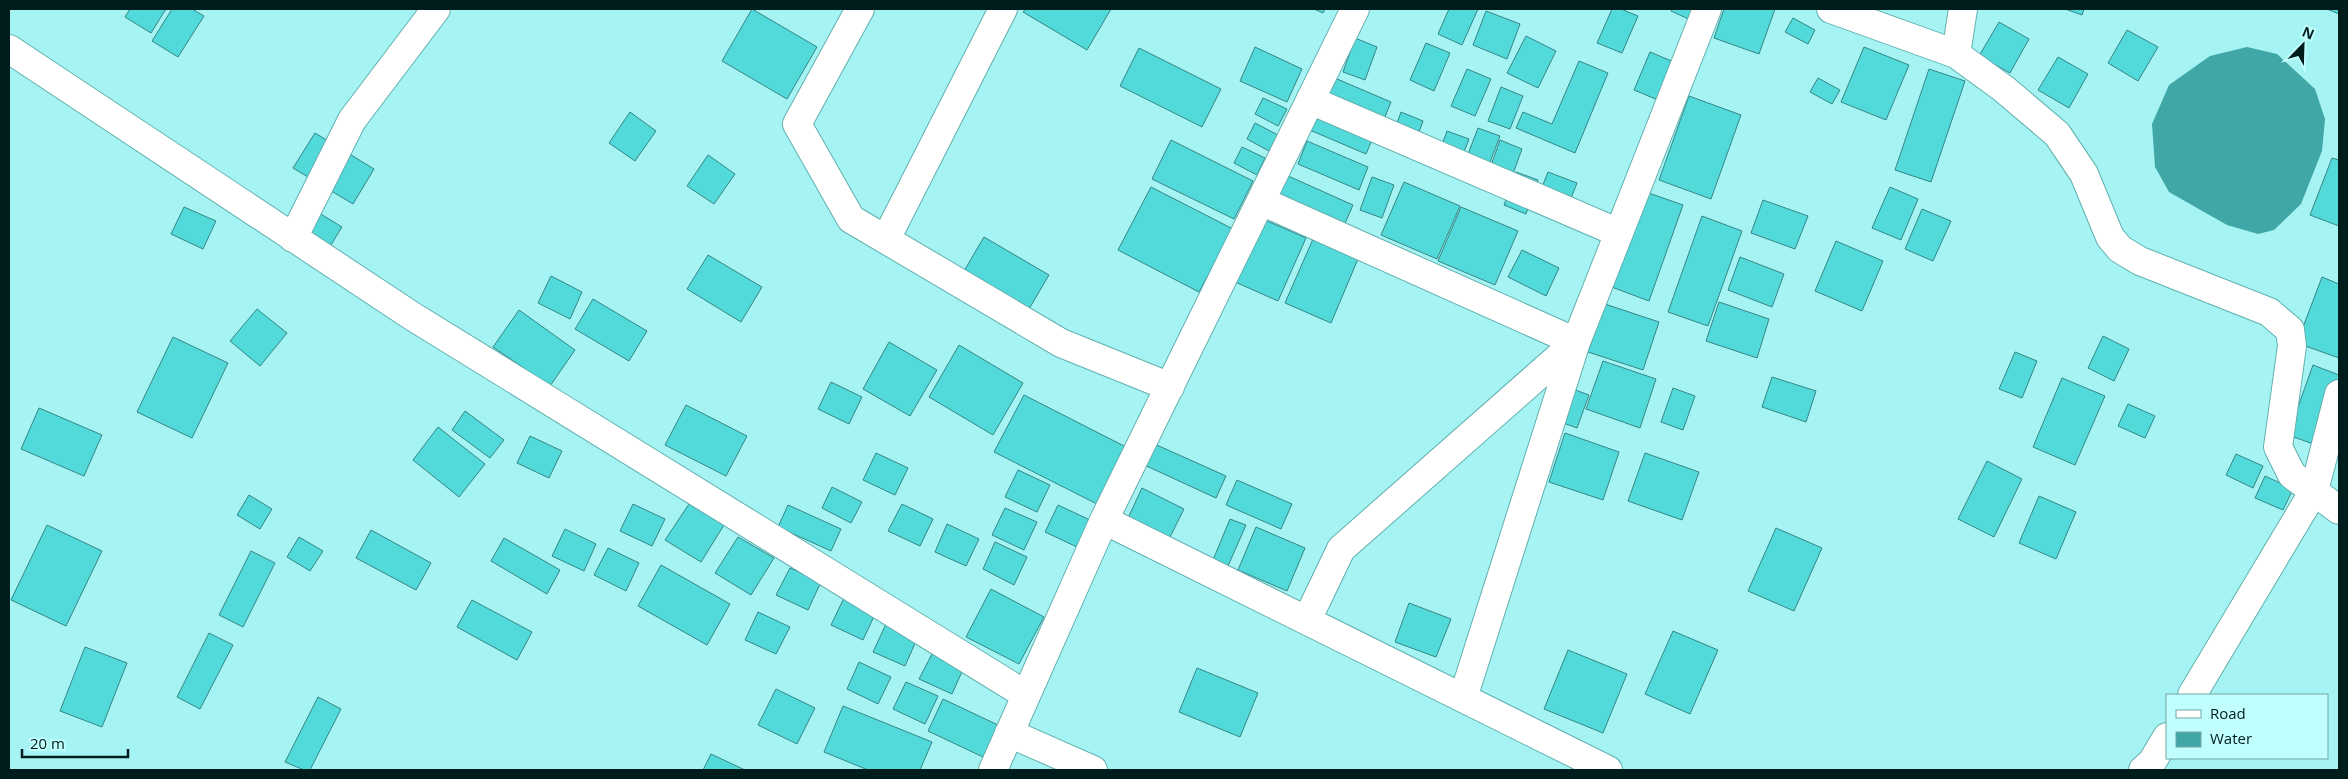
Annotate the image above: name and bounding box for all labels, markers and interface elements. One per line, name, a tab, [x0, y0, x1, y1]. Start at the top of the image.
north arrow	[2278, 20, 2328, 70]
text: N	[2299, 22, 2317, 44]
legend	[2166, 694, 2328, 759]
text: Road	[2210, 703, 2246, 723]
scale bar	[22, 726, 129, 758]
text: Water	[2210, 728, 2252, 748]
text: 20 m	[30, 733, 65, 753]

